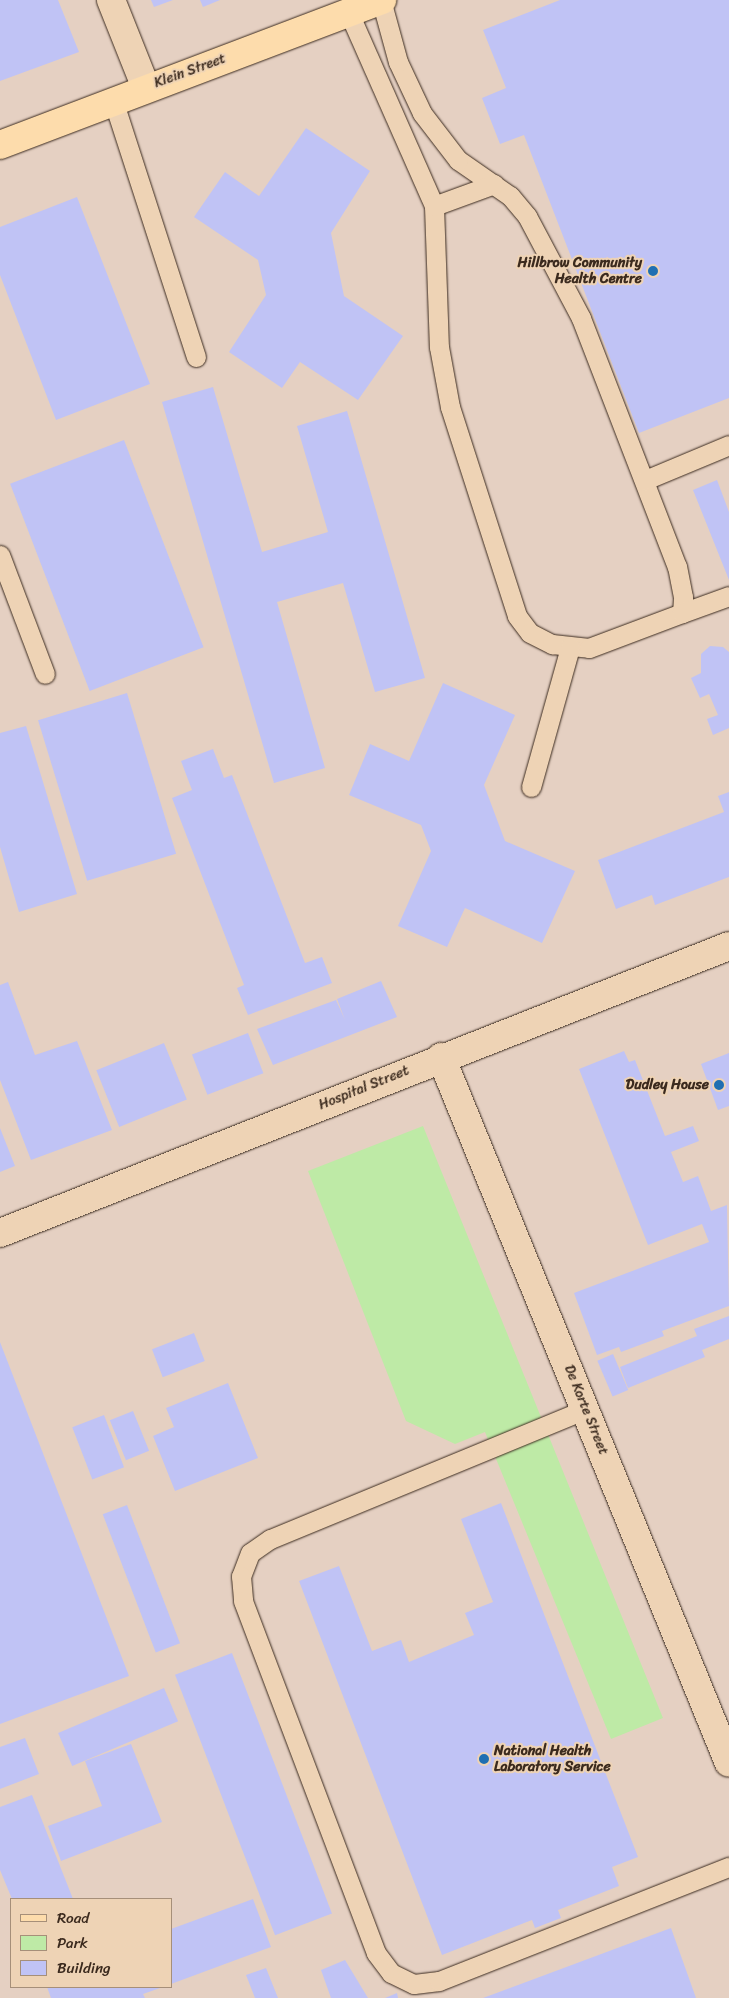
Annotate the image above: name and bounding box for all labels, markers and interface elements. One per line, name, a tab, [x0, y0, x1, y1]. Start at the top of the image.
street label: Klein Street	[152, 50, 228, 92]
place label: Hillbrow Community Health Centre	[517, 255, 642, 288]
marker: Hillbrow Community Health Centre	[646, 264, 660, 278]
street label: Hospital Street	[316, 1062, 412, 1114]
place label: Dudley House	[626, 1077, 709, 1093]
marker: Dudley House	[713, 1079, 725, 1091]
street label: De Korte Street	[560, 1361, 612, 1459]
place label: National Health Laboratory Service	[494, 1743, 610, 1775]
marker: National Health Laboratory Service	[478, 1753, 490, 1765]
legend	[10, 1898, 172, 1988]
text: Road	[57, 1905, 89, 1931]
text: Park	[57, 1930, 88, 1956]
text: Building	[57, 1955, 111, 1981]

